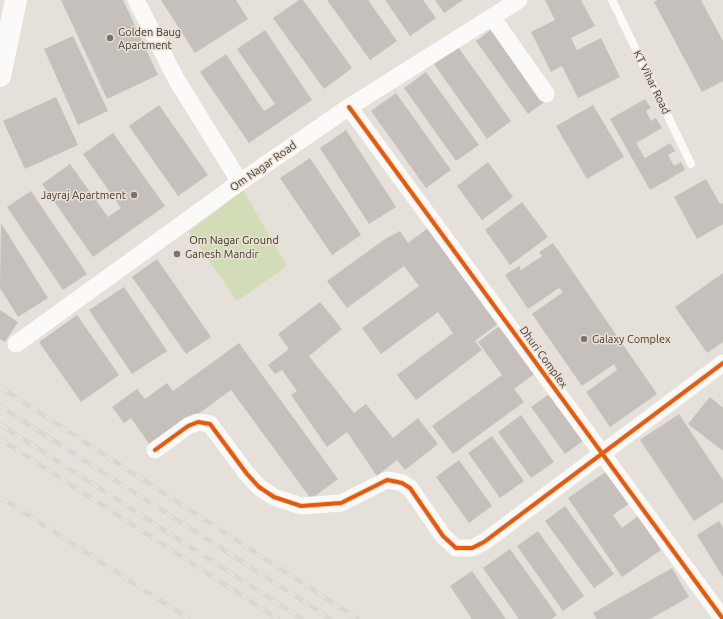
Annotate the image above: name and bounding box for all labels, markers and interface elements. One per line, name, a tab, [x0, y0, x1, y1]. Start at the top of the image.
place label: Golden Baug Apartment	[118, 26, 181, 51]
marker: Golden Baug Apartment	[105, 33, 115, 43]
street label: KT Vihar Road	[631, 48, 673, 116]
street label: Om Nagar Road	[228, 139, 298, 193]
place label: Jayraj Apartment	[41, 189, 127, 201]
marker: Jayraj Apartment	[129, 190, 139, 200]
park label: Om Nagar Ground	[189, 234, 279, 246]
place label: Ganesh Mandir	[185, 248, 259, 260]
marker: Ganesh Mandir	[172, 249, 182, 259]
street label: Dhuri Complex	[518, 324, 571, 391]
place label: Galaxy Complex	[592, 333, 671, 345]
marker: Galaxy Complex	[579, 334, 589, 344]

